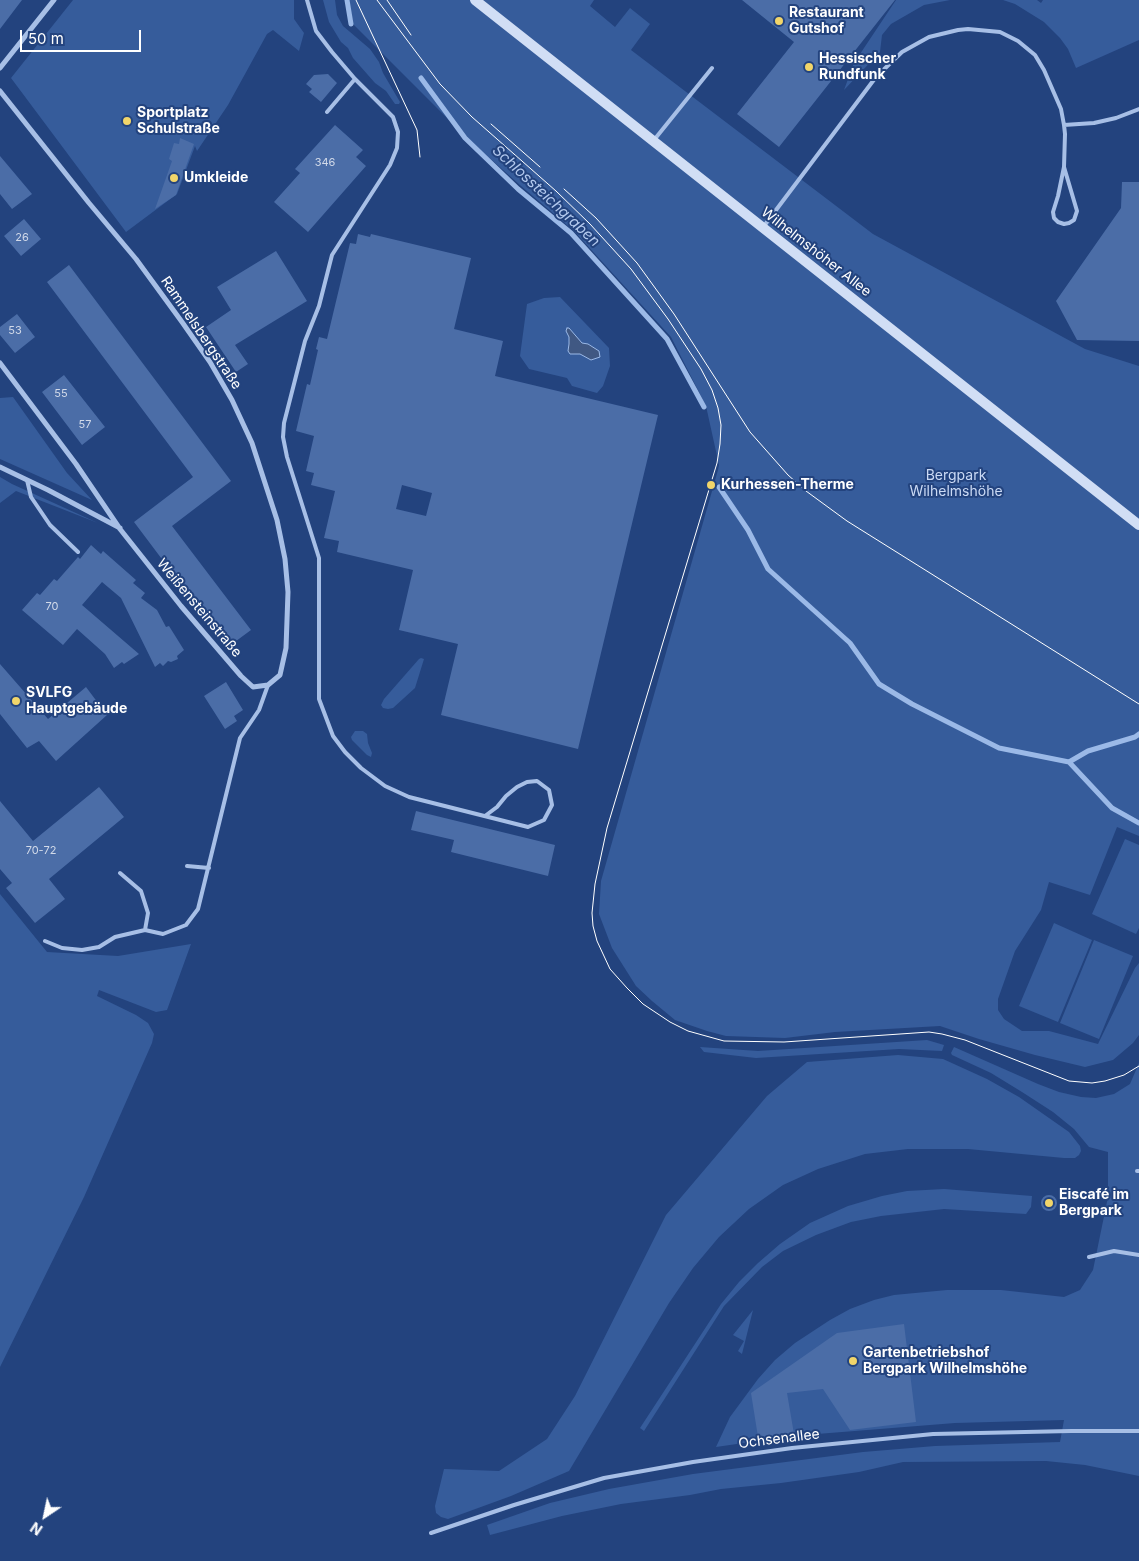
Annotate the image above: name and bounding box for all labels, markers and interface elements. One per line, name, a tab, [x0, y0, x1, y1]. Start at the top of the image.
place label: Restaurant Gutshof	[789, 5, 864, 38]
marker: Restaurant Gutshof	[773, 15, 785, 27]
scale bar	[22, 20, 144, 52]
text: 50 m	[28, 29, 64, 48]
place label: Hessischer Rundfunk	[819, 51, 896, 84]
marker: Hessischer Rundfunk	[803, 61, 815, 73]
place label: Sportplatz Schulstraße	[137, 105, 220, 138]
marker: Sportplatz Schulstraße	[121, 115, 133, 127]
water label: Schlossteichgraben	[488, 142, 604, 250]
house number: 346	[315, 156, 335, 170]
place label: Umkleide	[184, 170, 248, 186]
marker: Umkleide	[168, 172, 180, 184]
street label: Wilhelmshöher Allee	[758, 204, 874, 300]
house number: 26	[15, 231, 29, 245]
street label: Rammelsbergstraße	[157, 273, 245, 393]
house number: 53	[8, 324, 22, 338]
house number: 55	[54, 387, 68, 401]
house number: 57	[79, 418, 91, 432]
park label: Bergpark Wilhelmshöhe	[909, 468, 1003, 501]
place label: Kurhessen-Therme	[721, 477, 854, 493]
marker: Kurhessen-Therme	[705, 479, 717, 491]
street label: Weißensteinstraße	[153, 555, 245, 661]
house number: 70	[46, 600, 58, 614]
place label: SVLFG Hauptgebäude	[26, 685, 127, 718]
marker: SVLFG Hauptgebäude	[10, 695, 22, 707]
house number: 70-72	[26, 844, 56, 858]
place label: Eiscafé im Bergpark	[1059, 1187, 1129, 1220]
marker: Eiscafé im Bergpark	[1043, 1197, 1055, 1209]
place label: Gartenbetriebshof Bergpark Wilhelmshöhe	[863, 1345, 1027, 1378]
marker: Gartenbetriebshof Bergpark Wilhelmshöhe	[847, 1355, 859, 1367]
street label: Ochsenallee	[737, 1426, 821, 1452]
north arrow	[20, 1491, 70, 1541]
text: N	[27, 1519, 46, 1539]

